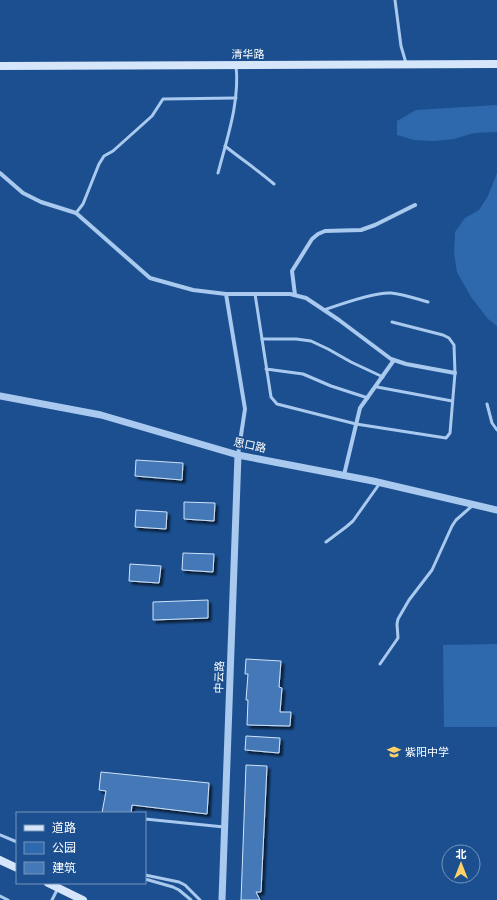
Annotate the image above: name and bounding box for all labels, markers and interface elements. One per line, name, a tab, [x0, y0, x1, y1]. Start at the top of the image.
street label: 清华路	[232, 48, 265, 60]
street label: 思口路	[233, 436, 267, 454]
street label: 中云路	[212, 660, 226, 694]
school or university icon: 紫阳中学	[386, 744, 402, 760]
place label: 紫阳中学	[405, 746, 449, 758]
legend	[16, 812, 146, 884]
text: 道路	[52, 821, 76, 835]
text: 公园	[52, 841, 76, 855]
north arrow	[441, 844, 481, 884]
text: 北	[456, 848, 467, 860]
text: 建筑	[52, 861, 76, 875]

